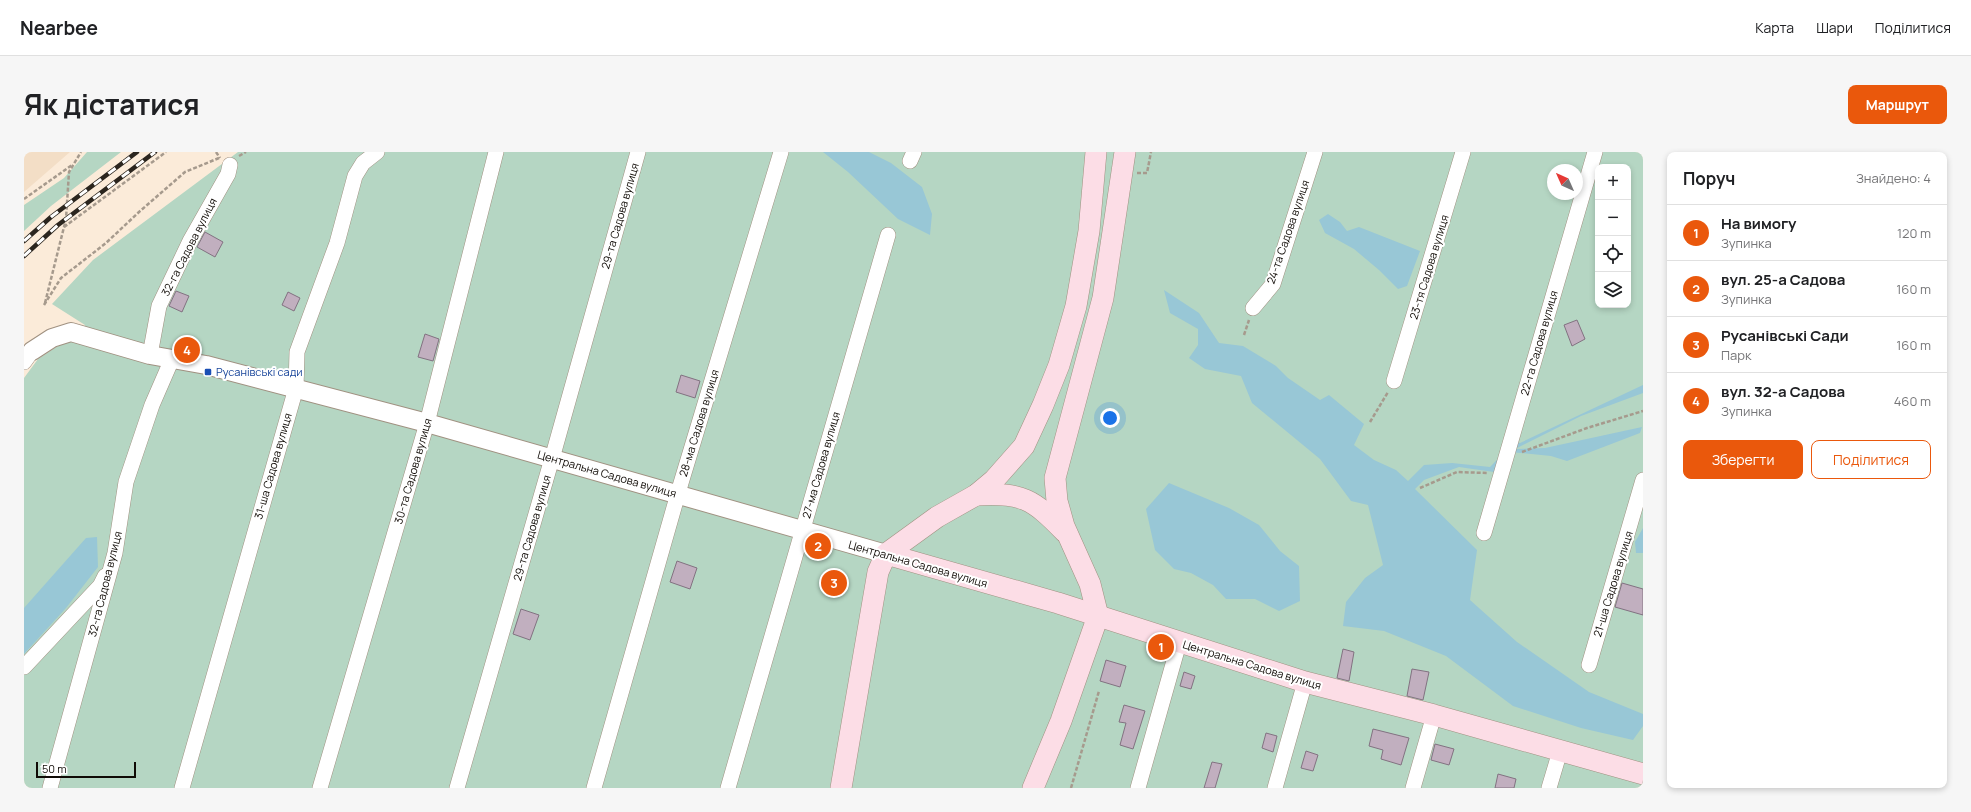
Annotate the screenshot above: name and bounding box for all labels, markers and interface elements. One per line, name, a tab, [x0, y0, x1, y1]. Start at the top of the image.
text: Nearbee	[20, 15, 98, 41]
text: Карта	[1755, 18, 1794, 37]
text: Шари	[1816, 18, 1853, 37]
text: Поділитися	[1875, 18, 1951, 37]
text: Як дістатися	[24, 85, 200, 123]
button: Маршрут	[1848, 85, 1947, 124]
street label: 29-та Садова вулиця	[597, 161, 642, 271]
north arrow	[1547, 164, 1583, 200]
map controls	[1595, 164, 1631, 308]
button: +	[1595, 164, 1631, 200]
text: Поруч	[1683, 167, 1735, 190]
text: Знайдено: 4	[1856, 169, 1931, 187]
street label: 24-та Садова вулиця	[1263, 178, 1312, 286]
street label: 32-га Садова вулиця	[157, 195, 220, 298]
button: −	[1595, 200, 1631, 236]
street label: 23-тя Садова вулиця	[1405, 213, 1452, 321]
text: На вимогу	[1721, 213, 1796, 234]
text: 1	[1693, 224, 1699, 242]
text: 120 m	[1897, 224, 1931, 242]
text: Зупинка	[1721, 234, 1772, 252]
button: locate	[1595, 236, 1631, 272]
text: вул. 25-а Садова	[1721, 269, 1845, 290]
button: layers	[1595, 272, 1631, 308]
text: 2	[1692, 280, 1700, 298]
text: 160 m	[1896, 280, 1931, 298]
street label: 22-га Садова вулиця	[1516, 289, 1561, 397]
text: Зупинка	[1721, 290, 1772, 308]
text: Русанівські Сади	[1721, 325, 1849, 346]
pin: 4	[174, 335, 200, 365]
text: 3	[1692, 336, 1700, 354]
text: 160 m	[1896, 336, 1931, 354]
text: Парк	[1721, 346, 1751, 364]
place label: Русанівські сади	[216, 364, 303, 379]
marker: Русанівські сади	[203, 367, 213, 377]
street label: 28-ма Садова вулиця	[675, 367, 722, 478]
text: вул. 32-а Садова	[1721, 381, 1845, 402]
text: 4	[1692, 392, 1700, 410]
text: 460 m	[1894, 392, 1931, 410]
text: Зупинка	[1721, 402, 1772, 420]
your location	[1100, 408, 1120, 428]
street label: 27-ма Садова вулиця	[798, 410, 843, 520]
street label: 31-ша Садова вулиця	[250, 411, 295, 521]
street label: 30-та Садова вулиця	[390, 416, 435, 525]
button: Зберегти	[1683, 440, 1803, 479]
button: Поділитися	[1811, 440, 1931, 479]
street label: Центральна Садова вулиця	[536, 446, 678, 501]
street label: 29-та Садова вулиця	[509, 473, 554, 583]
street label: 32-га Садова вулиця	[84, 529, 125, 638]
street label: 21-ша Садова вулиця	[1589, 529, 1636, 639]
pin: 2	[805, 531, 831, 561]
street label: Центральна Садова вулиця	[847, 536, 989, 591]
pin: 3	[821, 568, 847, 598]
pin: 1	[1148, 632, 1174, 662]
street label: Центральна Садова вулиця	[1181, 636, 1323, 693]
scale bar	[36, 760, 136, 779]
text: 50 m	[42, 761, 67, 776]

